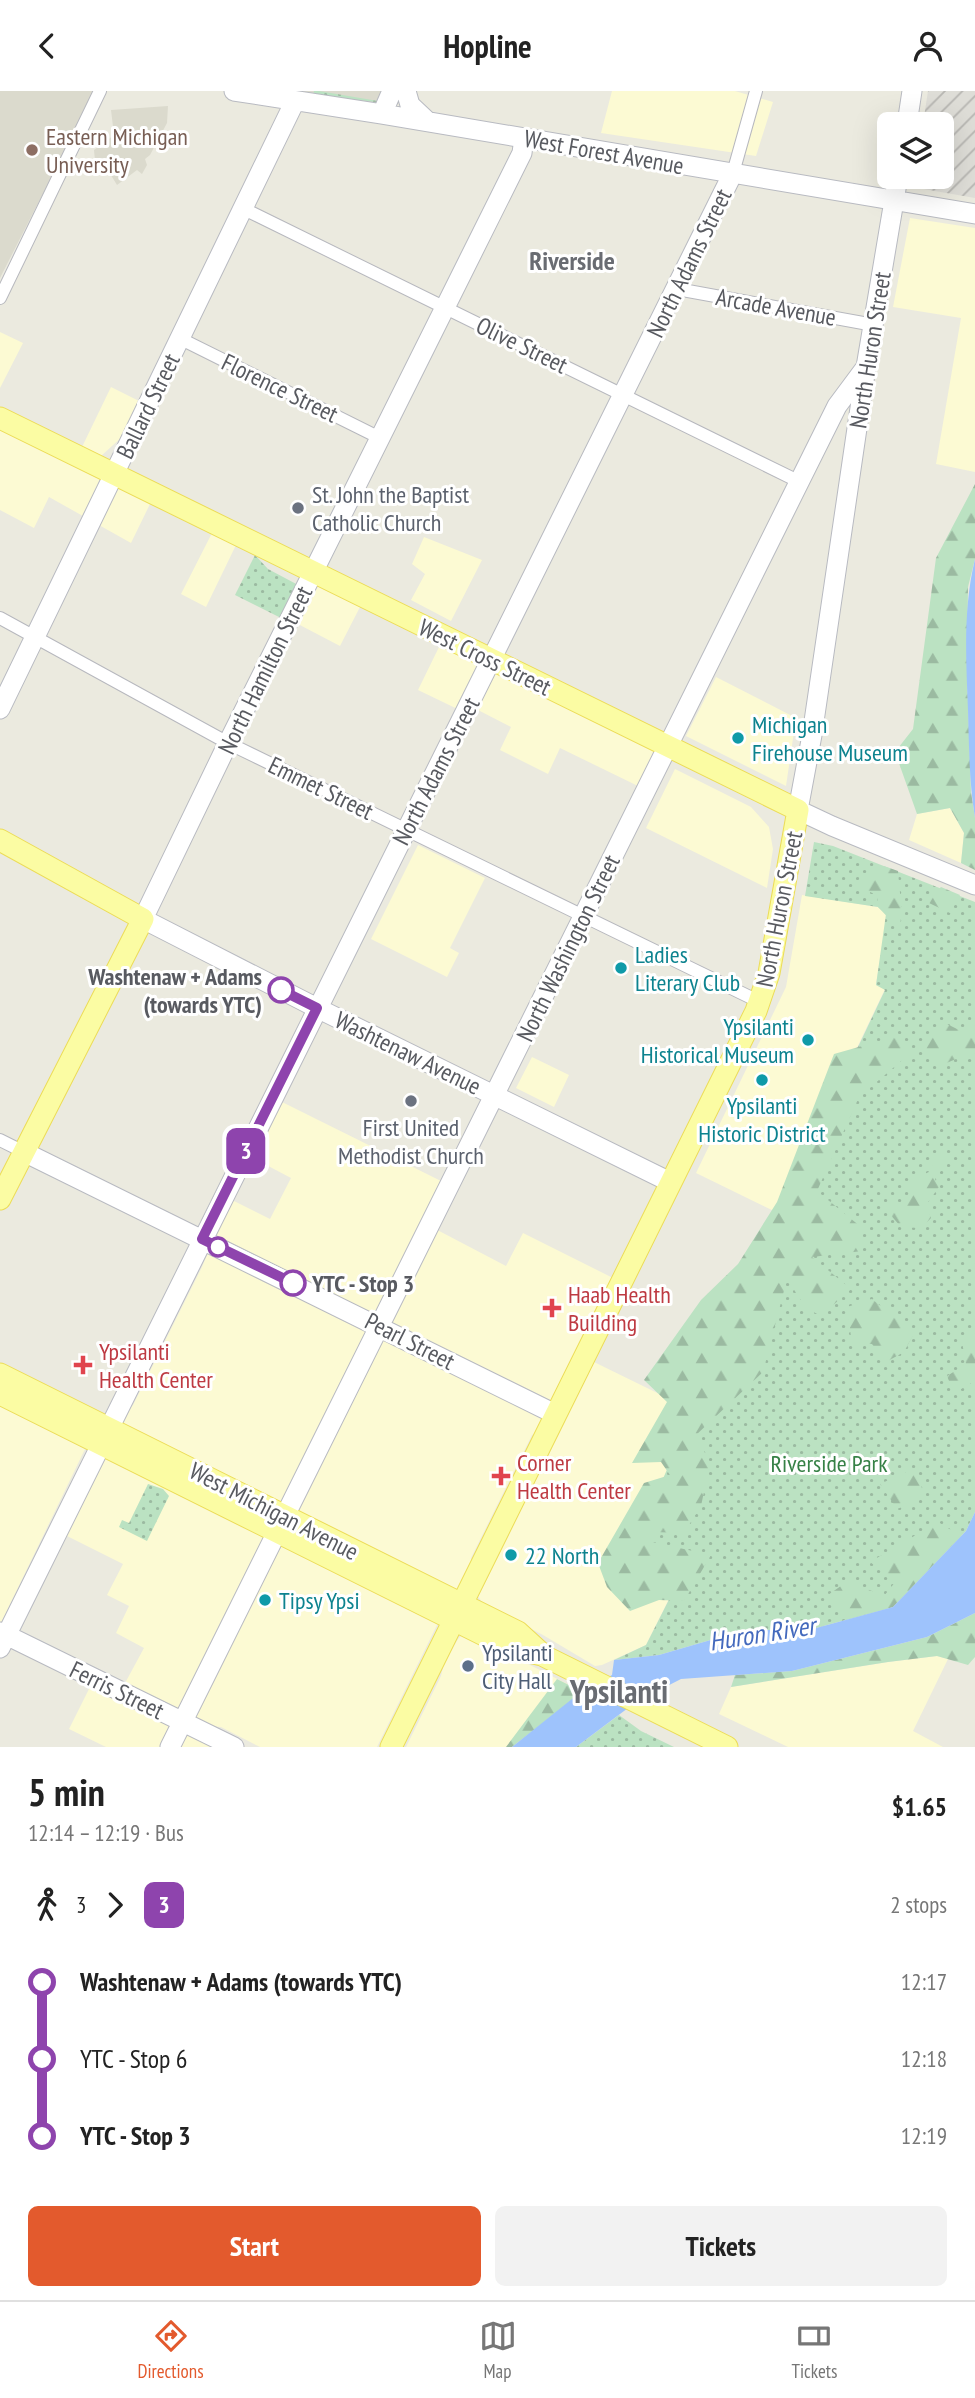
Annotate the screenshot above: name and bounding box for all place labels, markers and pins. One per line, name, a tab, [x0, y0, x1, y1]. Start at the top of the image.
place label: Eastern Michigan University	[46, 121, 188, 180]
marker: Eastern Michigan University	[24, 142, 40, 158]
place label: St. John the Baptist Catholic Church	[312, 479, 469, 538]
marker: St. John the Baptist Catholic Church	[290, 500, 306, 516]
place label: Michigan Firehouse Museum	[752, 709, 908, 768]
marker: Michigan Firehouse Museum	[730, 730, 746, 746]
place label: Ladies Literary Club	[635, 939, 740, 998]
marker: Ladies Literary Club	[613, 960, 629, 976]
place label: Washtenaw + Adams (towards YTC)	[87, 961, 262, 1020]
marker: Washtenaw + Adams (towards YTC)	[268, 977, 294, 1003]
place label: Ypsilanti Historical Museum	[641, 1011, 794, 1070]
marker: Ypsilanti Historical Museum	[800, 1032, 816, 1048]
marker: Ypsilanti Historic District	[754, 1072, 770, 1088]
place label: Ypsilanti Historic District	[698, 1090, 826, 1149]
marker: First United Methodist Church	[403, 1093, 419, 1109]
place label: First United Methodist Church	[338, 1112, 484, 1171]
unlabelled marker	[208, 1237, 228, 1257]
place label: YTC - Stop 3	[311, 1268, 414, 1299]
marker: YTC - Stop 3	[280, 1270, 306, 1296]
place label: Haab Health Building	[568, 1279, 671, 1338]
marker: Haab Health Building	[542, 1298, 562, 1318]
place label: Ypsilanti Health Center	[99, 1336, 213, 1395]
marker: Ypsilanti Health Center	[73, 1355, 93, 1375]
place label: Corner Health Center	[517, 1447, 631, 1506]
marker: Corner Health Center	[491, 1466, 511, 1486]
place label: 22 North	[525, 1540, 599, 1571]
marker: 22 North	[503, 1547, 519, 1563]
place label: Tipsy Ypsi	[279, 1585, 360, 1616]
marker: Tipsy Ypsi	[257, 1592, 273, 1608]
place label: Ypsilanti City Hall	[482, 1637, 553, 1696]
marker: Ypsilanti City Hall	[460, 1658, 476, 1674]

